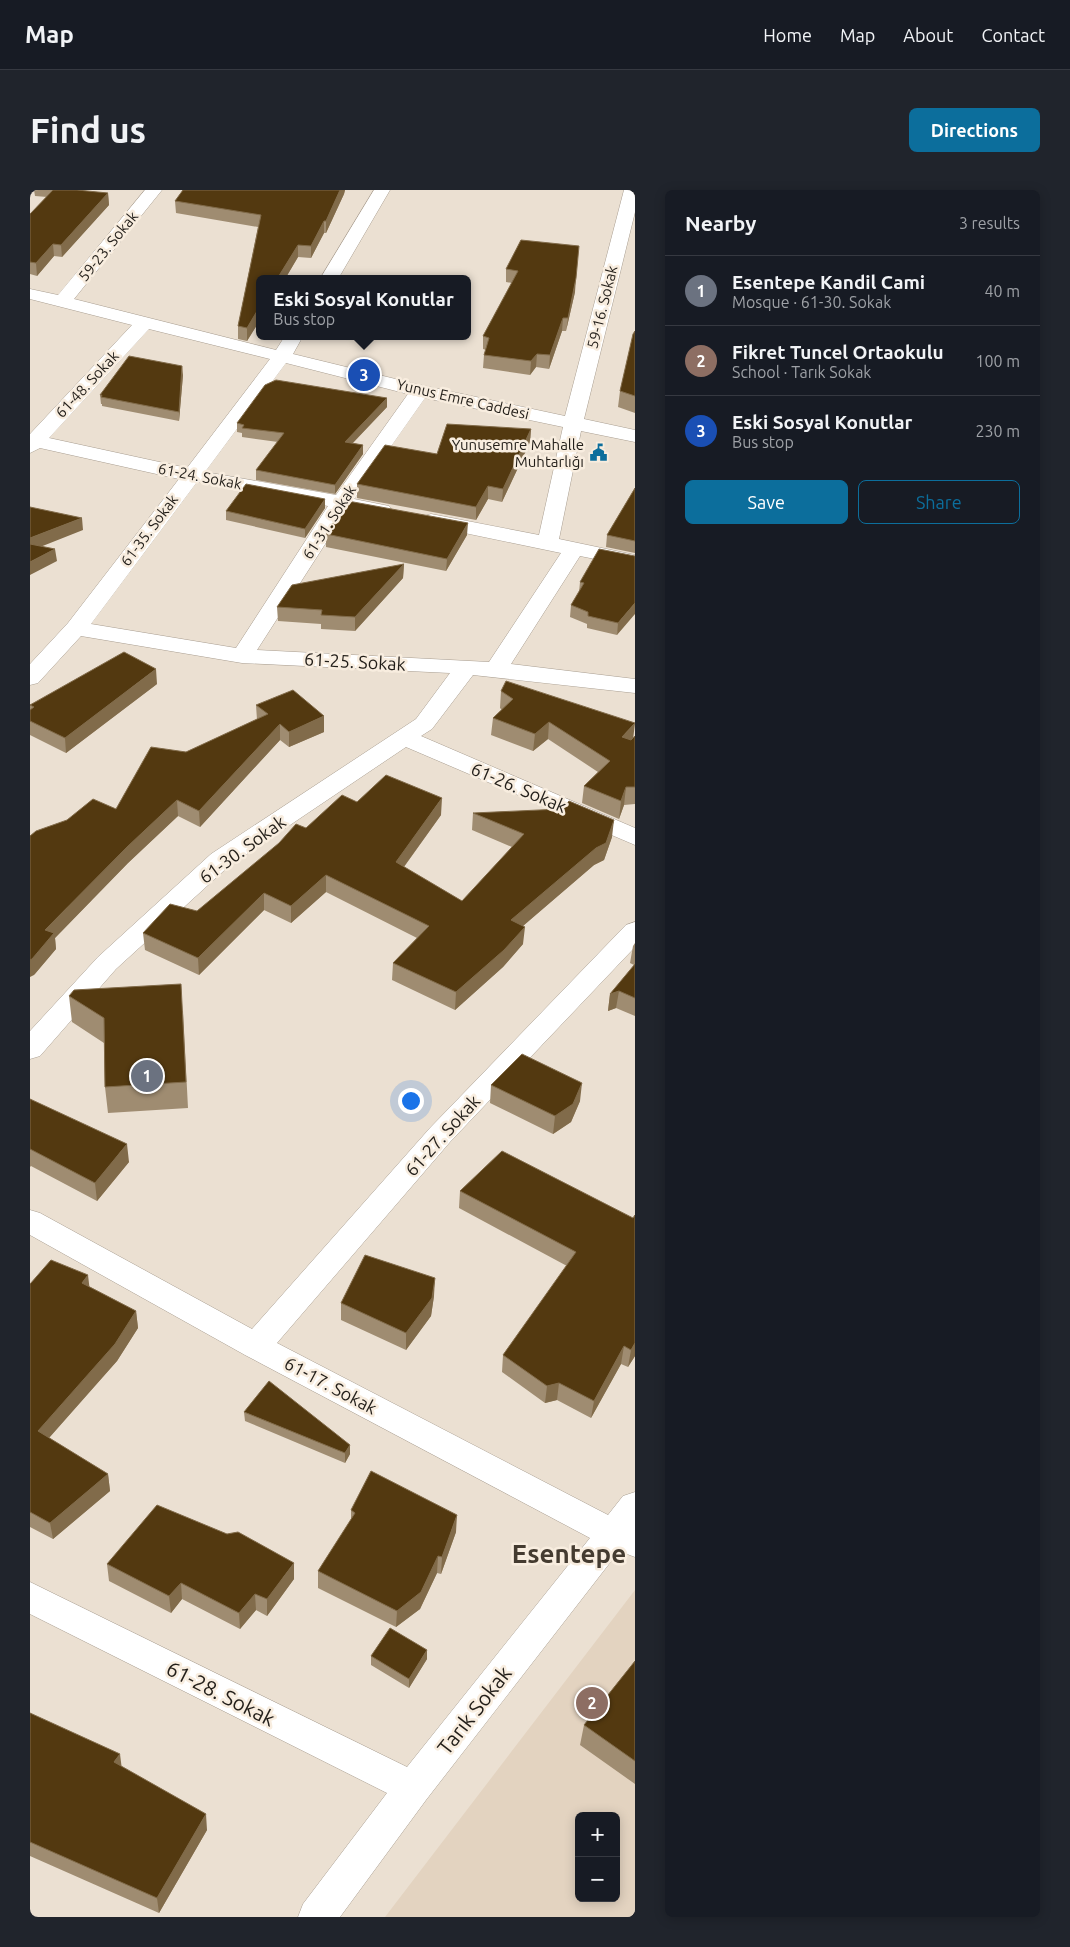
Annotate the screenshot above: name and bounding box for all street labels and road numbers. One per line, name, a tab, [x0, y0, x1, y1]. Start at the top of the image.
street label: 59-23. Sokak	[75, 207, 142, 284]
street label: 59-16. Sokak	[583, 263, 621, 350]
street label: 61-48. Sokak	[52, 347, 122, 421]
street label: Yunus Emre Caddesi	[395, 375, 531, 423]
street label: 61-24. Sokak	[157, 460, 244, 493]
street label: 61-31. Sokak	[299, 481, 359, 562]
street label: 61-35. Sokak	[117, 491, 182, 569]
street label: 61-25. Sokak	[304, 648, 406, 674]
street label: 61-26. Sokak	[468, 758, 570, 816]
street label: 61-30. Sokak	[195, 811, 289, 887]
street label: 61-27. Sokak	[401, 1091, 483, 1179]
street label: 61-17. Sokak	[281, 1352, 381, 1418]
street label: 61-28. Sokak	[163, 1655, 280, 1731]
street label: Tarık Sokak	[432, 1661, 516, 1759]

